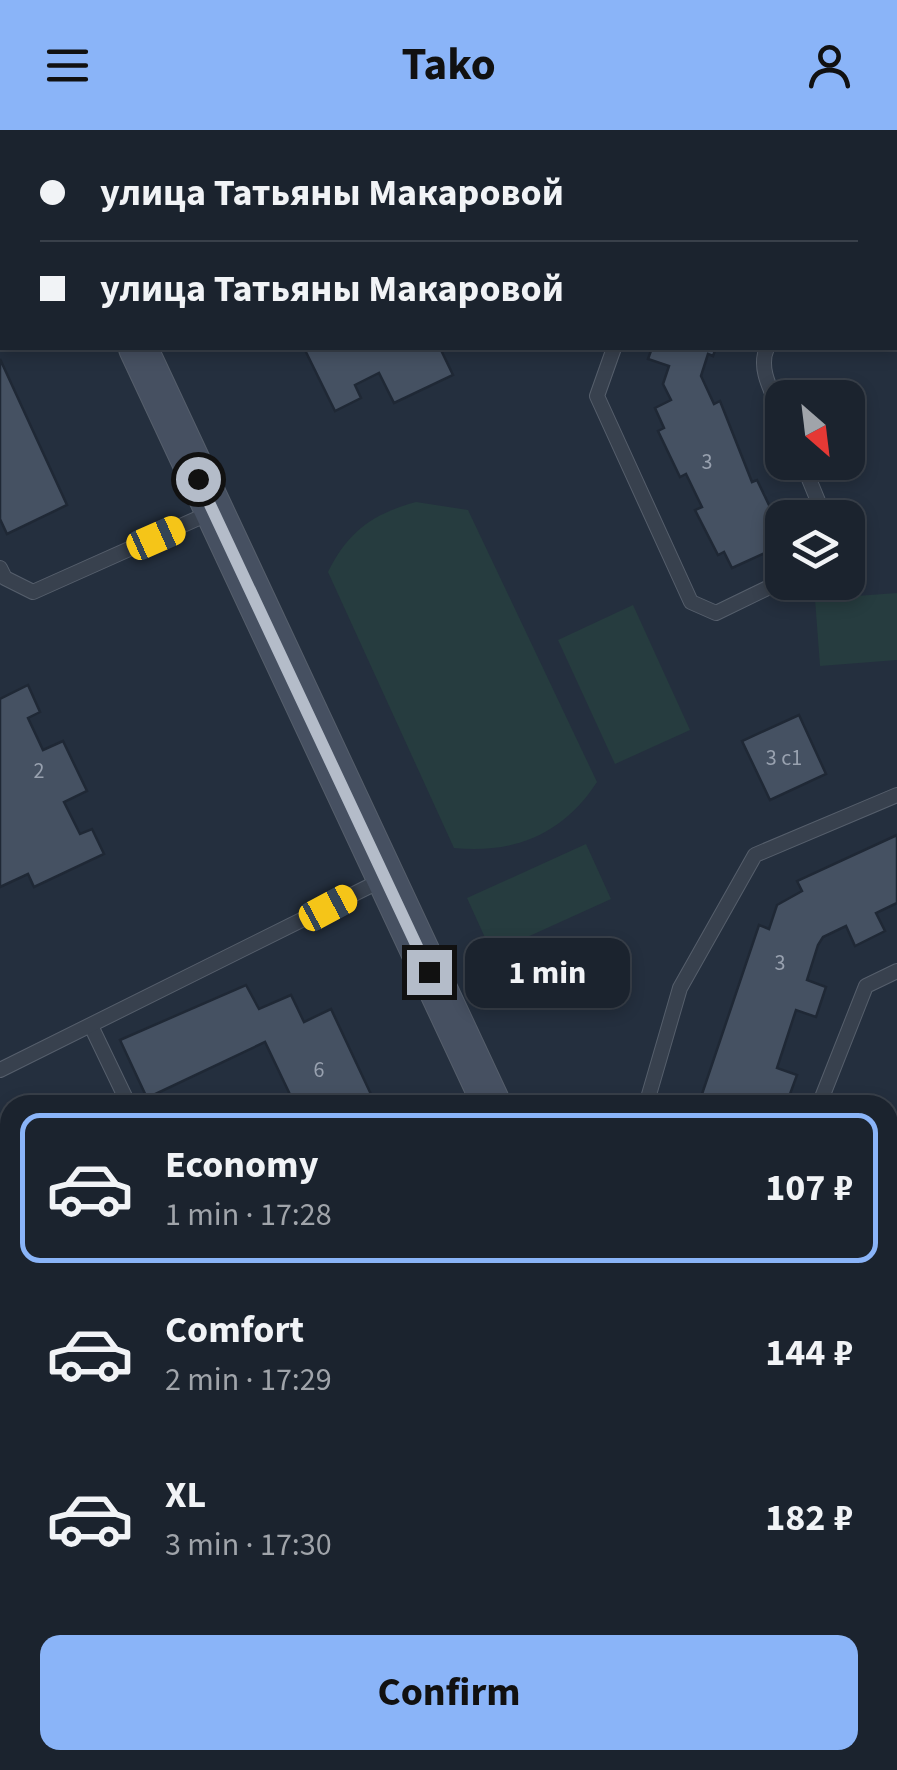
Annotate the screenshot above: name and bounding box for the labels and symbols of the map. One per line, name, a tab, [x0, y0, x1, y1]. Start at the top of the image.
north arrow	[765, 380, 865, 480]
house number: 3	[702, 446, 712, 478]
route start	[176, 457, 221, 502]
car	[122, 512, 190, 564]
house number: 3 с1	[766, 742, 802, 774]
house number: 2	[34, 755, 44, 787]
car	[294, 881, 362, 935]
callout: 1 min	[464, 937, 629, 1007]
house number: 3	[775, 947, 785, 979]
route end	[407, 950, 452, 995]
house number: 6	[314, 1054, 325, 1086]

